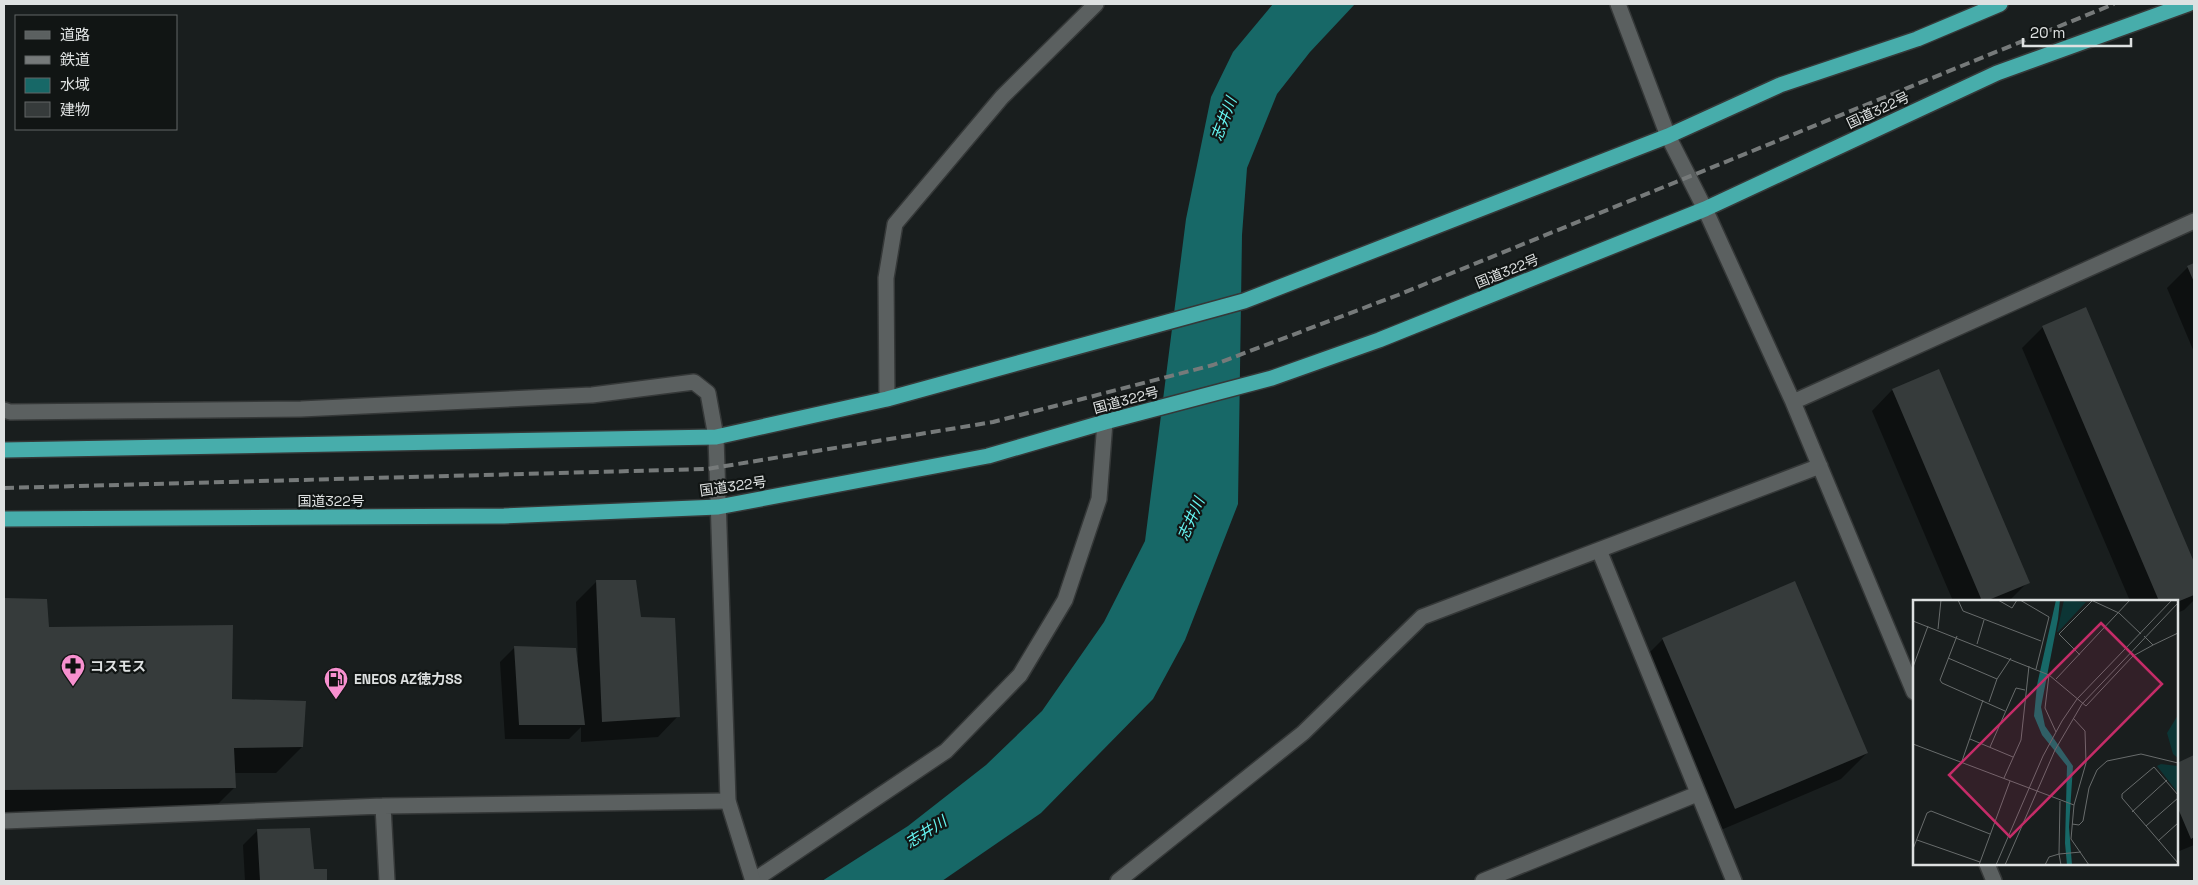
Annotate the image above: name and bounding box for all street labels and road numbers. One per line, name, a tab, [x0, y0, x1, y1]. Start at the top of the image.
street label: 国道322号	[1844, 88, 1912, 132]
street label: 国道322号	[1472, 250, 1542, 292]
street label: 国道322号	[1091, 383, 1161, 417]
street label: 国道322号	[698, 472, 768, 500]
street label: 国道322号	[297, 492, 365, 510]

